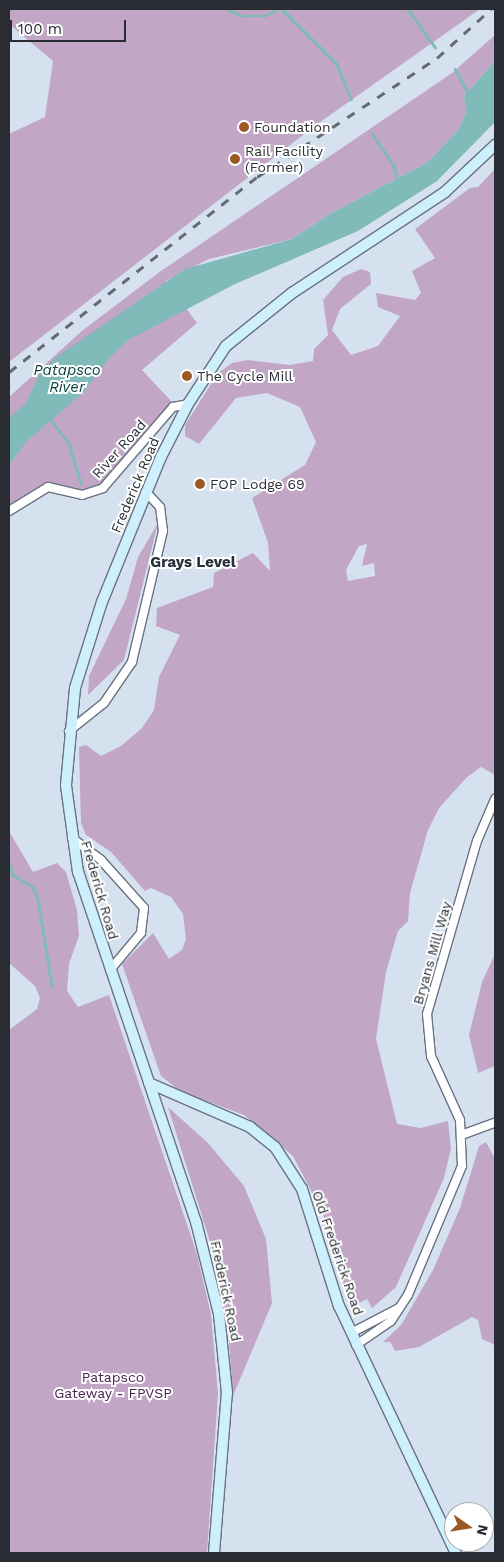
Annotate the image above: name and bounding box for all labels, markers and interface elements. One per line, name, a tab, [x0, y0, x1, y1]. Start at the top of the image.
scale bar	[12, 10, 129, 42]
text: 100 m	[18, 20, 62, 38]
place label: Foundation	[254, 119, 331, 135]
marker: Foundation	[238, 121, 250, 133]
place label: Rail Facility (Former)	[245, 143, 323, 176]
marker: Rail Facility (Former)	[229, 153, 241, 165]
water label: Patapsco River	[33, 361, 101, 396]
place label: The Cycle Mill	[197, 368, 293, 384]
marker: The Cycle Mill	[181, 370, 193, 382]
street label: River Road	[88, 416, 150, 482]
street label: Frederick Road	[107, 435, 163, 535]
place label: FOP Lodge 69	[210, 476, 305, 492]
marker: FOP Lodge 69	[194, 478, 206, 490]
district label: Grays Level	[150, 554, 236, 572]
street label: Frederick Road	[78, 838, 122, 942]
street label: Bryans Mill Way	[409, 899, 455, 1007]
street label: Old Frederick Road	[309, 1188, 367, 1318]
street label: Frederick Road	[207, 1239, 245, 1343]
park label: Patapsco Gateway - FPVSP	[54, 1369, 172, 1401]
north arrow	[444, 1502, 494, 1552]
text: N	[474, 1523, 492, 1537]

